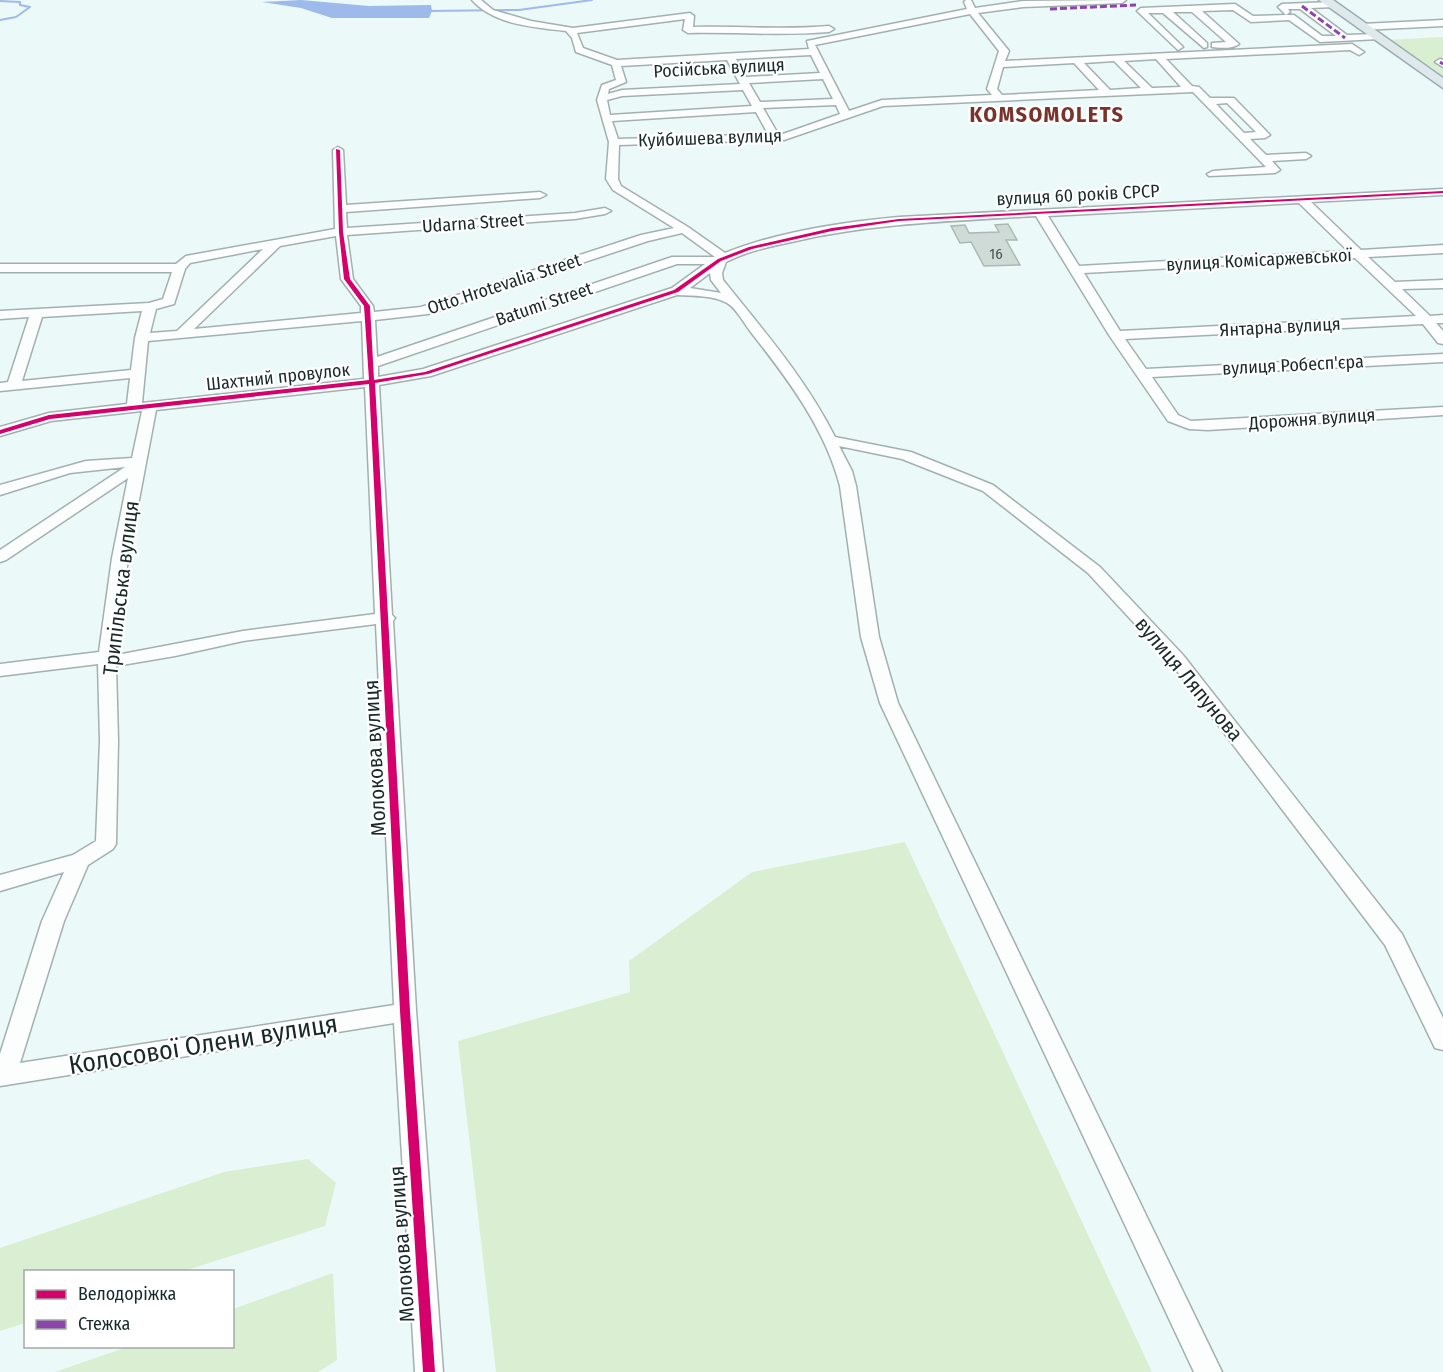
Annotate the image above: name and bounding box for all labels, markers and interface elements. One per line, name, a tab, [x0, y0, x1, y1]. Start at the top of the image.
street label: Російська вулиця	[653, 54, 785, 82]
district label: KOMSOMOLETS	[969, 101, 1125, 128]
street label: Куйбишева вулиця	[638, 124, 782, 152]
street label: вулиця 60 років СРСР	[996, 180, 1160, 210]
street label: Udarna Street	[421, 208, 525, 238]
street label: вулиця Комісаржевської	[1166, 244, 1353, 276]
house number: 16	[989, 245, 1003, 263]
street label: Otto Hrotevalia Street	[424, 249, 584, 319]
street label: Batumi Street	[493, 277, 595, 331]
street label: Янтарна вулиця	[1219, 313, 1341, 341]
street label: вулиця Робесп'єра	[1222, 350, 1364, 380]
street label: Шахтний провулок	[205, 358, 351, 395]
street label: Дорожня вулиця	[1247, 404, 1376, 434]
street label: Трипільська вулиця	[97, 499, 145, 677]
street label: вулиця Ляпунова	[1130, 612, 1248, 746]
street label: Молокова вулиця	[358, 679, 392, 837]
street label: Колосової Олени вулиця	[66, 1008, 340, 1081]
street label: Молокова вулиця	[384, 1165, 420, 1323]
legend	[24, 1270, 234, 1348]
text: Велодоріжка	[78, 1283, 176, 1305]
text: Стежка	[78, 1313, 131, 1335]

